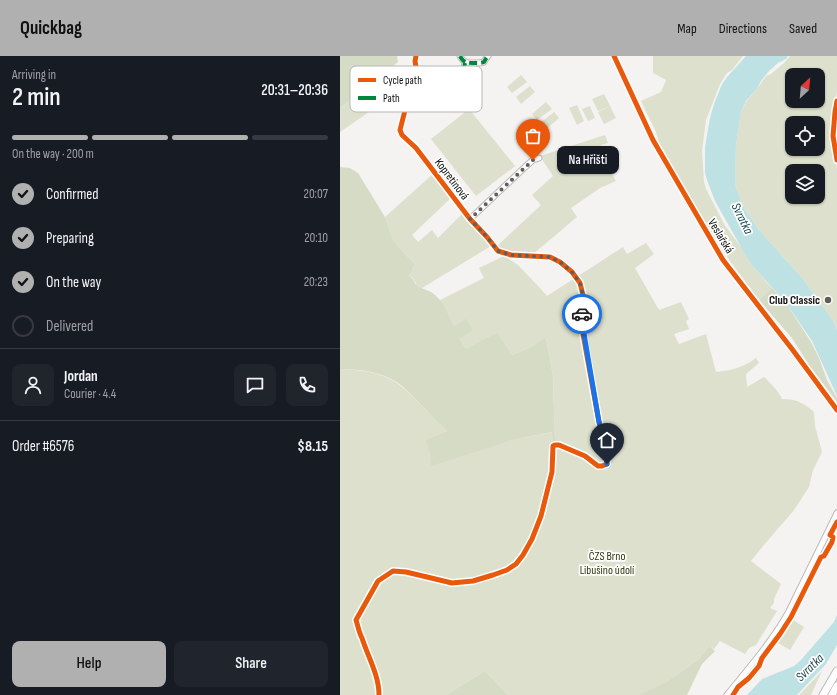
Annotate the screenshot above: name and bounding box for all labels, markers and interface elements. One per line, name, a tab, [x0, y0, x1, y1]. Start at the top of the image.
text: Quickbag	[20, 17, 82, 40]
text: Map	[677, 20, 697, 37]
text: Directions	[719, 20, 767, 37]
text: Saved	[789, 20, 817, 37]
legend	[350, 66, 482, 112]
text: Arriving in	[12, 67, 56, 83]
north arrow	[785, 68, 825, 108]
map controls	[785, 68, 825, 204]
text: Cycle path	[383, 74, 422, 87]
text: 20:31–20:36	[261, 81, 328, 100]
text: 2 min	[12, 82, 61, 113]
text: Path	[383, 92, 400, 105]
button: locate	[785, 116, 825, 156]
pin	[516, 119, 550, 160]
icon: bag	[522, 125, 544, 147]
text: On the way · 200 m	[12, 146, 94, 162]
callout: Na Hřišti	[557, 146, 619, 174]
text: Na Hřišti	[569, 152, 607, 168]
street label: Kopretinová	[431, 156, 472, 203]
button: layers	[785, 164, 825, 204]
icon: check	[12, 183, 34, 205]
text: Confirmed	[46, 185, 99, 204]
text: 20:07	[304, 186, 328, 202]
water label: Svratka	[728, 200, 757, 237]
street label: Veslařská	[704, 216, 737, 257]
icon: check	[12, 227, 34, 249]
text: Preparing	[46, 229, 94, 248]
text: 20:10	[304, 230, 328, 246]
icon: check	[12, 271, 34, 293]
text: On the way	[46, 273, 101, 292]
text: 20:23	[304, 274, 328, 290]
place label: Club Classic	[769, 293, 820, 308]
courier	[562, 294, 602, 334]
marker: Club Classic	[823, 295, 833, 305]
icon: car	[571, 303, 593, 325]
text: Delivered	[46, 317, 93, 336]
button: person	[12, 364, 54, 406]
button: chat	[234, 364, 276, 406]
button: phone	[286, 364, 328, 406]
text: Jordan	[64, 367, 98, 386]
text: Courier · 4.4	[64, 386, 116, 402]
pin	[590, 423, 624, 464]
icon: home	[596, 429, 618, 451]
text: Order #6576	[12, 437, 74, 456]
text: $8.15	[297, 437, 328, 456]
park label: ČZS Brno Libušino údolí	[580, 549, 635, 578]
button: Help	[12, 641, 166, 687]
button: Share	[174, 641, 328, 687]
water label: Svratka	[792, 650, 828, 685]

